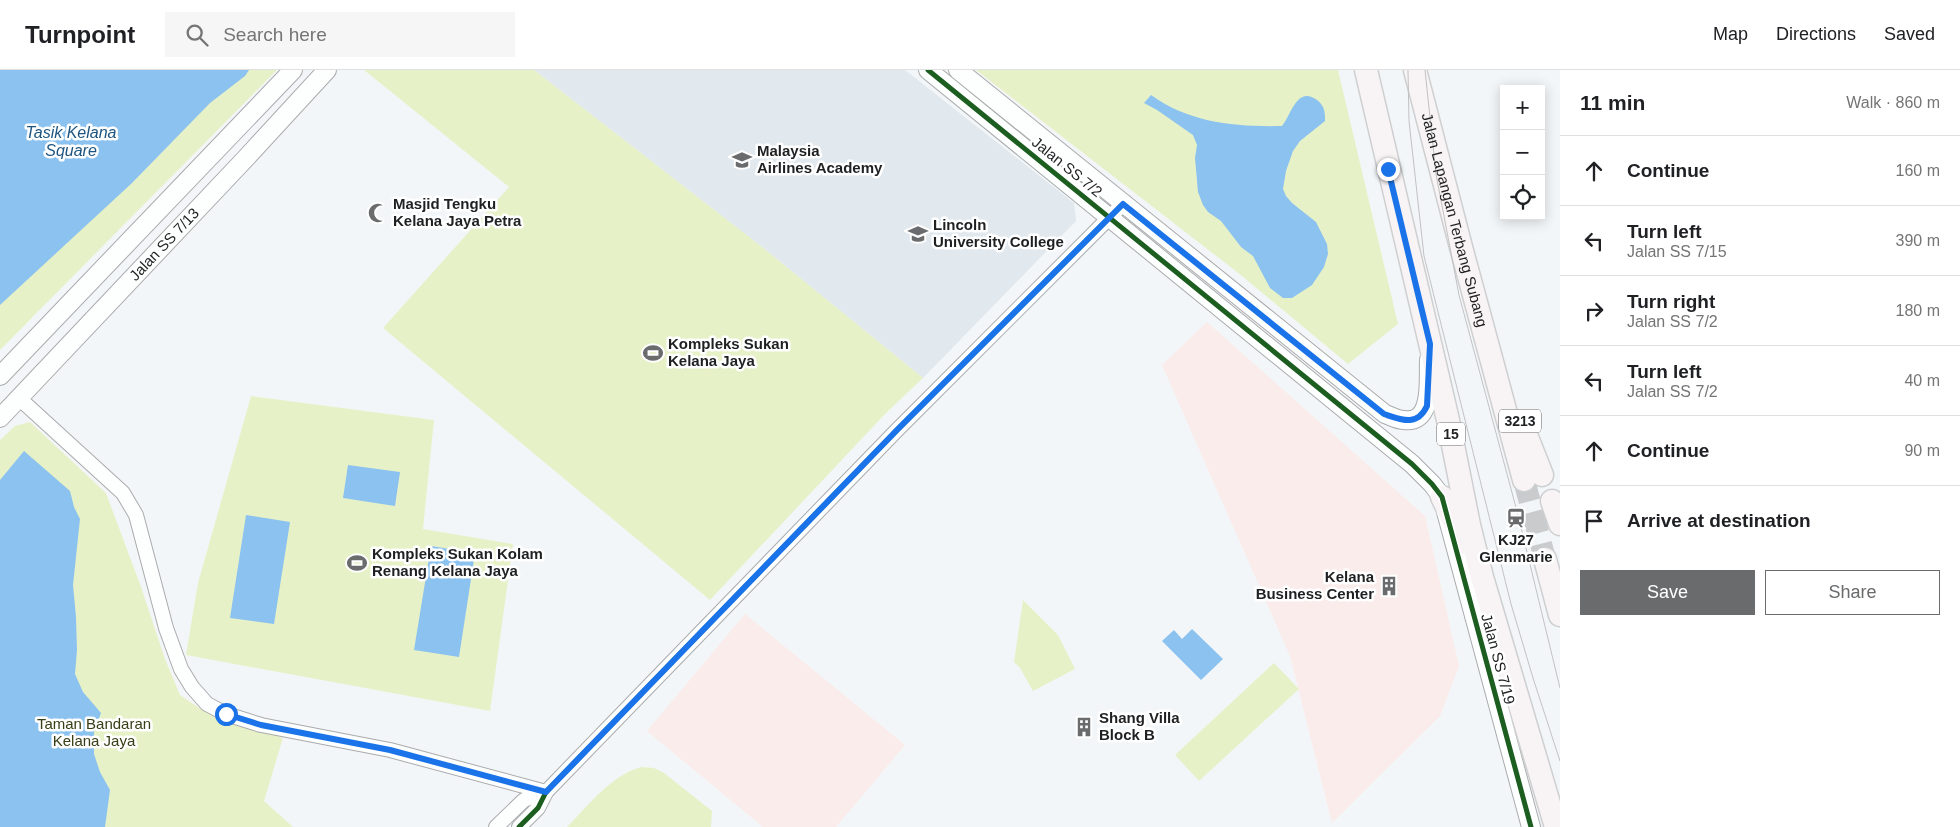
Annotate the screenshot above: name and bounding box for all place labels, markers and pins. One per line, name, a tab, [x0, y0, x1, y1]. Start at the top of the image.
place label: Malaysia Airlines Academy	[757, 142, 883, 176]
school or university icon: Malaysia Airlines Academy	[731, 149, 753, 171]
place label: Masjid Tengku Kelana Jaya Petra	[393, 195, 522, 229]
mosque icon: Masjid Tengku Kelana Jaya Petra	[367, 202, 389, 224]
place label: Lincoln University College	[933, 216, 1064, 250]
school or university icon: Lincoln University College	[907, 223, 929, 245]
place label: Kompleks Sukan Kelana Jaya	[668, 335, 789, 369]
sports icon: Kompleks Sukan Kelana Jaya	[642, 342, 664, 364]
station icon: KJ27 Glenmarie	[1505, 507, 1527, 529]
place label: KJ27 Glenmarie	[1479, 531, 1553, 565]
place label: Kompleks Sukan Kolam Renang Kelana Jaya	[372, 545, 543, 579]
sports icon: Kompleks Sukan Kolam Renang Kelana Jaya	[346, 552, 368, 574]
place label: Kelana Business Center	[1256, 568, 1375, 602]
building icon: Kelana Business Center	[1378, 575, 1400, 597]
place label: Shang Villa Block B	[1099, 709, 1180, 743]
building icon: Shang Villa Block B	[1073, 716, 1095, 738]

